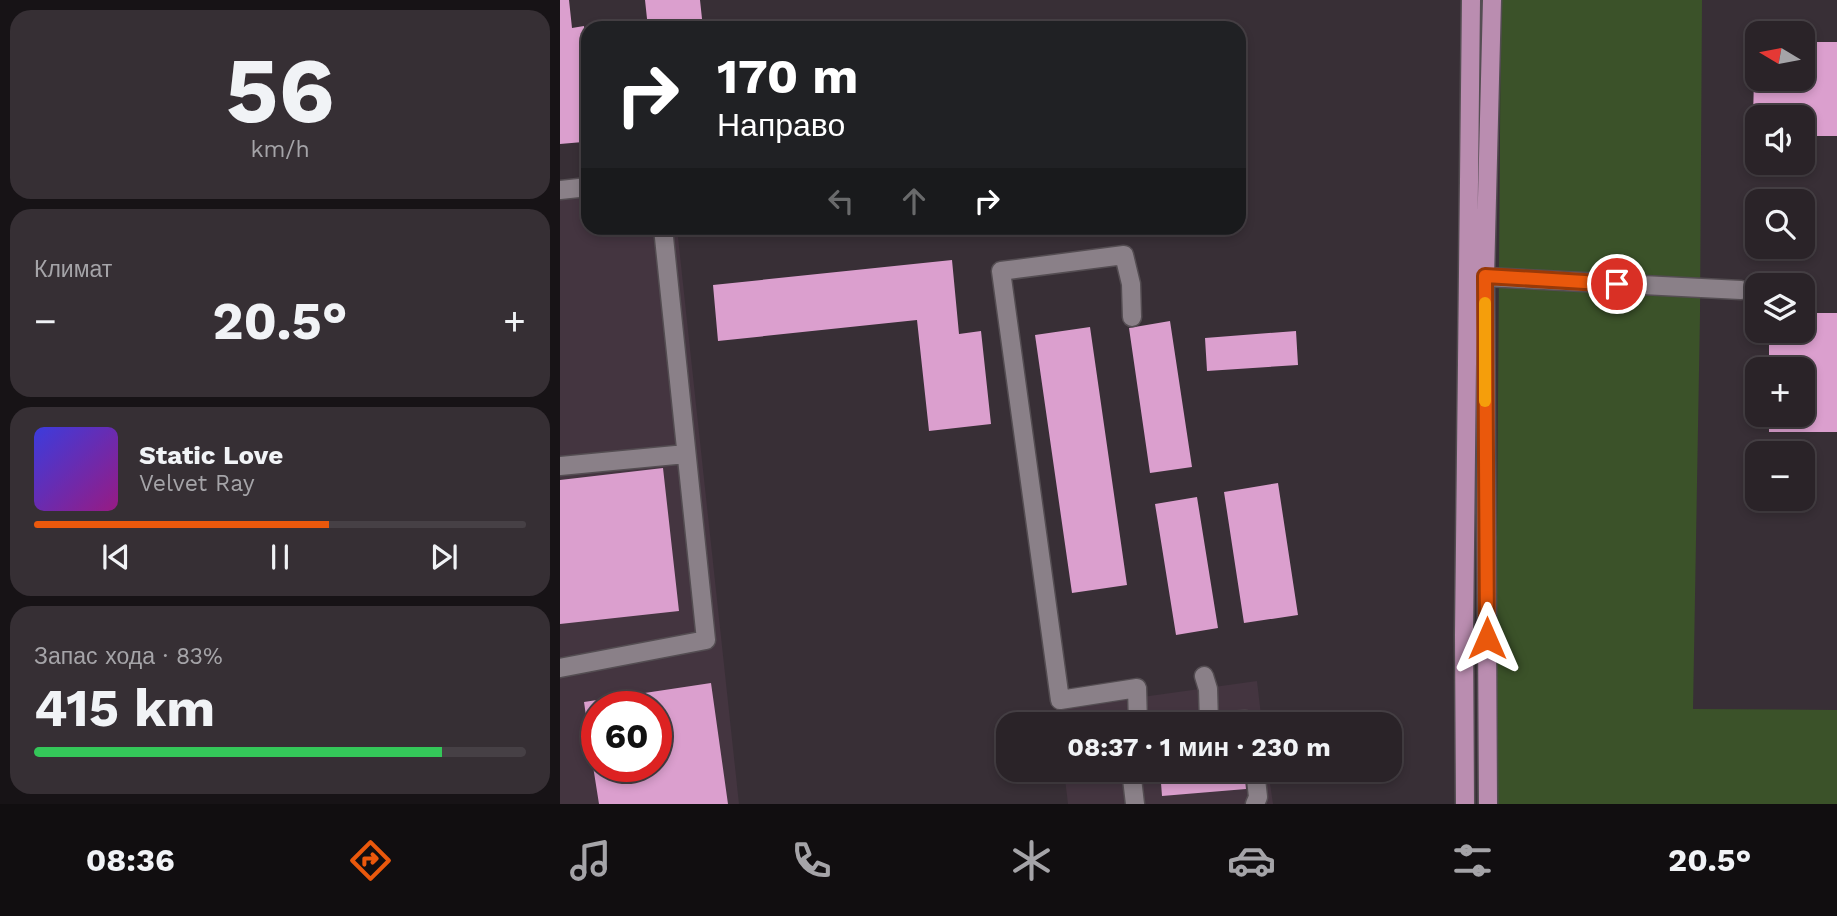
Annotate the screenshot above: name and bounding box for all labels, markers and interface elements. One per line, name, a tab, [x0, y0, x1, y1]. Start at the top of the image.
north arrow	[1745, 21, 1815, 91]
map controls	[1745, 21, 1815, 511]
text: 56	[225, 37, 335, 144]
text: 170 m	[717, 47, 858, 105]
icon: right	[602, 49, 693, 140]
button: sound	[1745, 105, 1815, 175]
text: Направо	[717, 106, 845, 144]
text: km/h	[250, 136, 310, 163]
icon: left	[822, 182, 860, 220]
icon: ahead	[895, 182, 933, 220]
icon: right	[968, 182, 1006, 220]
button: search	[1745, 189, 1815, 259]
pin	[1587, 254, 1647, 314]
text: Климат	[34, 256, 112, 283]
icon: arrive	[1598, 265, 1636, 303]
button: layers	[1745, 273, 1815, 343]
text: 20.5°	[212, 291, 348, 352]
text: −	[34, 299, 57, 343]
text: +	[503, 299, 526, 343]
button: +	[1745, 357, 1815, 427]
text: Static Love	[139, 440, 283, 470]
button: −	[1745, 441, 1815, 511]
text: Velvet Ray	[139, 470, 255, 497]
icon: previous	[97, 538, 135, 576]
icon: pause	[261, 538, 299, 576]
icon: next	[425, 538, 463, 576]
position arrow	[1450, 601, 1524, 675]
text: Запас хода · 83%	[34, 643, 223, 670]
text: 415 km	[34, 678, 215, 739]
speed limit sign: 60	[581, 691, 672, 782]
text: 08:37 · 1 мин · 230 m	[1067, 732, 1331, 762]
icon: directions	[346, 836, 395, 885]
icon: music	[566, 836, 615, 885]
icon: phone	[787, 836, 836, 885]
icon: climate	[1007, 836, 1056, 885]
icon: car	[1227, 836, 1276, 885]
icon: filters	[1448, 836, 1497, 885]
text: 08:36	[86, 841, 175, 879]
text: 20.5°	[1668, 841, 1751, 879]

